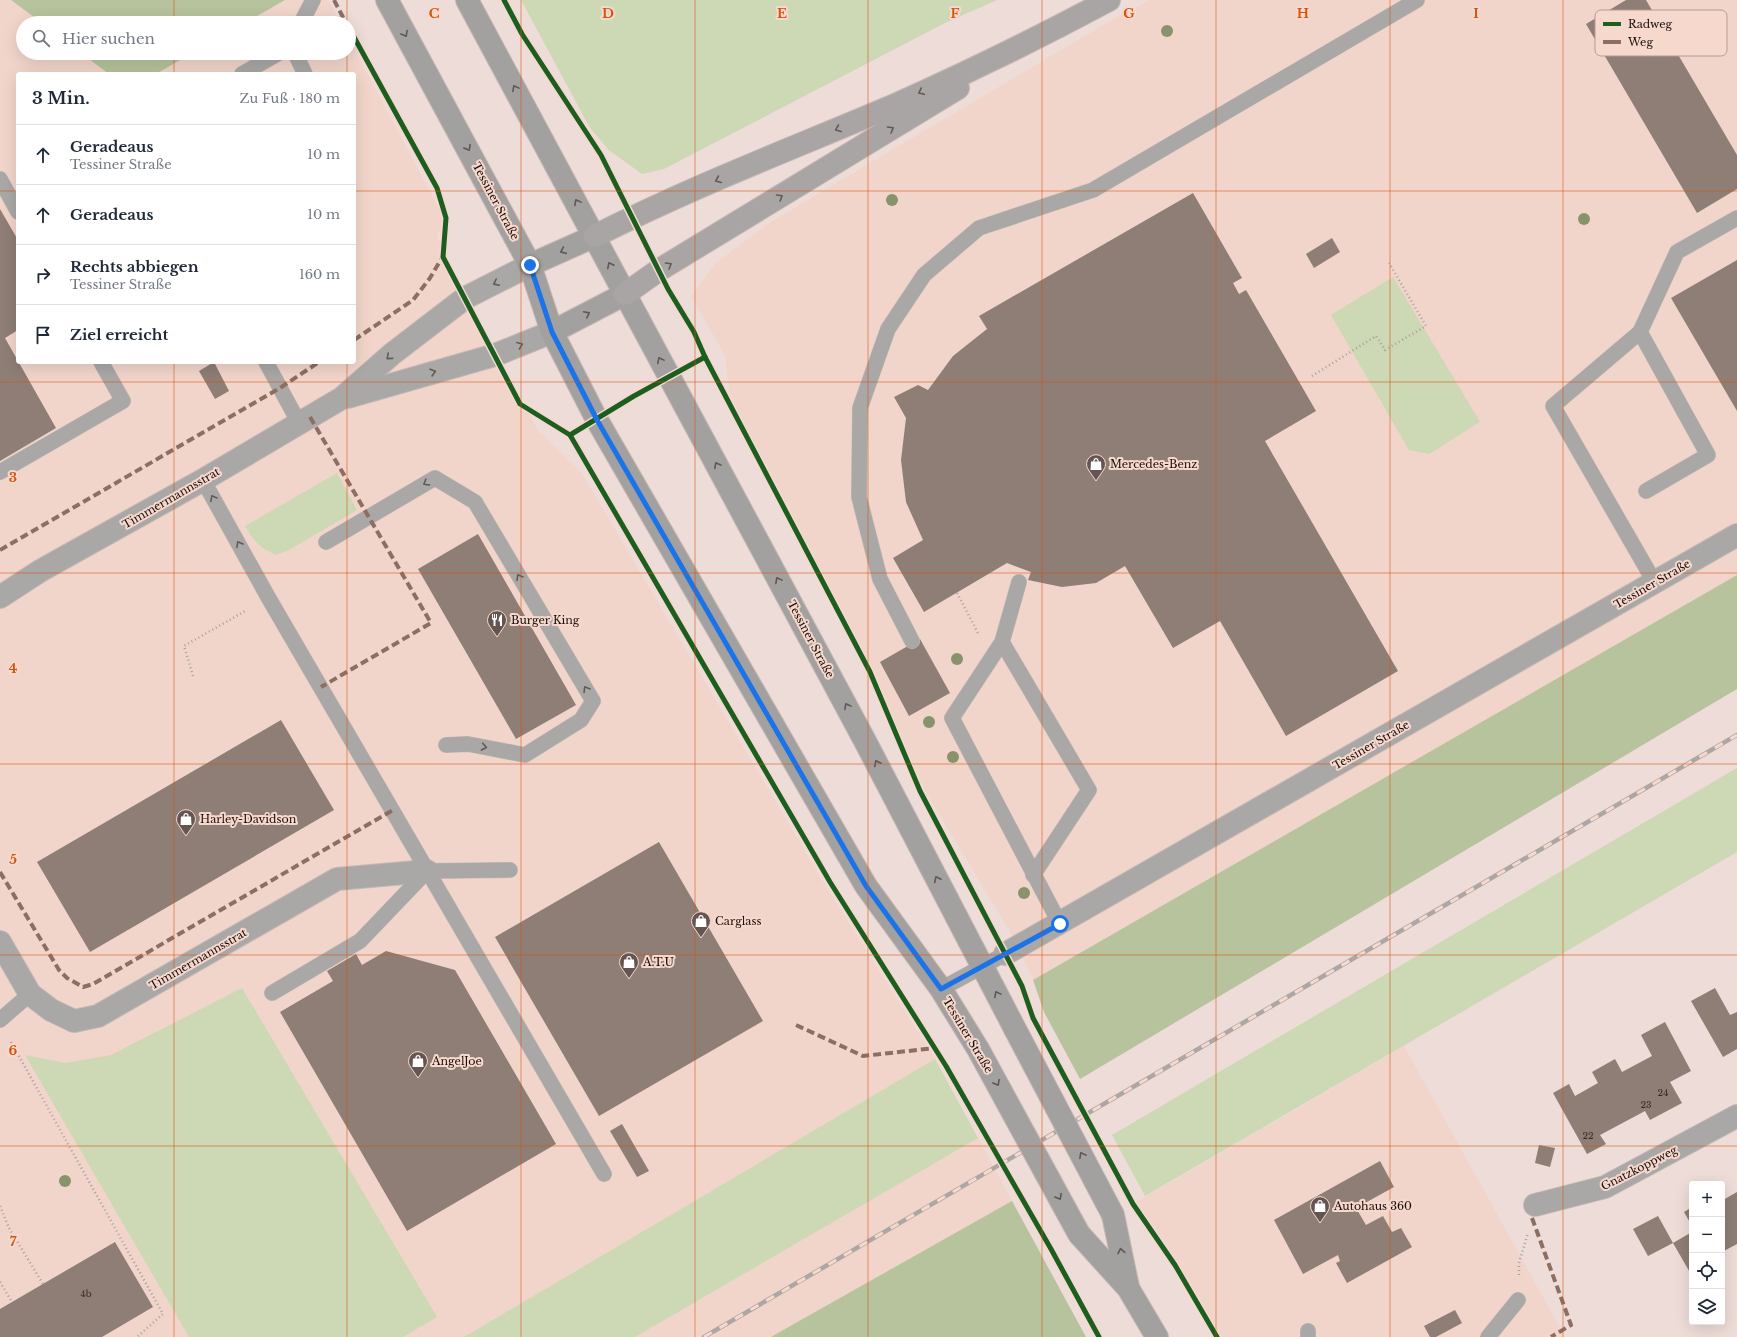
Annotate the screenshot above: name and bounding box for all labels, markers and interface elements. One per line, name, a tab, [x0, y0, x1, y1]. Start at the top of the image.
text: C	[429, 5, 440, 22]
text: D	[602, 5, 614, 22]
text: E	[777, 5, 787, 22]
text: F	[951, 5, 960, 22]
text: G	[1123, 5, 1135, 22]
text: H	[1297, 5, 1309, 22]
text: I	[1473, 5, 1479, 22]
legend	[1595, 10, 1727, 56]
search box	[16, 16, 356, 60]
text: Radweg	[1628, 17, 1673, 31]
icon: search	[30, 27, 52, 49]
text: Hier suchen	[62, 29, 155, 48]
one-way arrow	[401, 30, 408, 37]
text: Weg	[1627, 35, 1653, 49]
one-way arrow	[512, 85, 519, 92]
one-way arrow	[918, 87, 926, 95]
text: 3 Min.	[32, 88, 90, 109]
text: Zu Fuß · 180 m	[240, 90, 340, 107]
one-way arrow	[834, 124, 842, 132]
one-way arrow	[887, 127, 894, 134]
text: Geradeaus	[70, 137, 153, 156]
icon: ahead	[32, 144, 54, 166]
one-way arrow	[463, 144, 471, 151]
text: 10 m	[307, 146, 340, 163]
text: Tessiner Straße	[70, 156, 172, 173]
street label: Tessiner Straße	[470, 160, 522, 242]
one-way arrow	[715, 175, 722, 183]
one-way arrow	[776, 194, 783, 202]
one-way arrow	[574, 199, 581, 206]
icon: ahead	[32, 204, 54, 226]
text: Geradeaus	[70, 205, 153, 224]
text: 10 m	[307, 206, 340, 223]
one-way arrow	[559, 246, 567, 254]
route end	[521, 256, 539, 274]
text: Rechts abbiegen	[70, 257, 199, 276]
one-way arrow	[607, 262, 615, 270]
one-way arrow	[665, 262, 672, 269]
icon: right	[32, 264, 54, 286]
text: 160 m	[299, 266, 340, 283]
text: Tessiner Straße	[70, 276, 172, 293]
one-way arrow	[492, 278, 500, 286]
one-way arrow	[583, 311, 590, 319]
icon: arrive	[32, 324, 54, 346]
text: Ziel erreicht	[70, 325, 168, 344]
one-way arrow	[516, 341, 523, 349]
one-way arrow	[387, 352, 394, 359]
one-way arrow	[657, 357, 665, 365]
one-way arrow	[429, 368, 436, 377]
shop icon: Mercedes-Benz	[1085, 453, 1107, 481]
place label: Mercedes-Benz	[1110, 457, 1197, 471]
one-way arrow	[714, 462, 721, 470]
street label: Timmermannsstrat	[120, 464, 223, 532]
text: 3	[9, 469, 17, 486]
one-way arrow	[423, 478, 430, 486]
one-way arrow	[211, 495, 218, 502]
one-way arrow	[236, 541, 244, 548]
street label: Tessiner Straße	[1611, 556, 1693, 612]
one-way arrow	[517, 574, 524, 581]
one-way arrow	[776, 577, 783, 584]
street label: Tessiner Straße	[785, 598, 837, 680]
restaurant icon: Burger King	[486, 609, 508, 637]
place label: Burger King	[511, 613, 580, 627]
text: 4	[9, 660, 18, 677]
one-way arrow	[583, 686, 590, 693]
one-way arrow	[844, 703, 852, 711]
street label: Tessiner Straße	[1330, 717, 1412, 773]
one-way arrow	[481, 743, 488, 751]
one-way arrow	[874, 760, 882, 767]
shop icon: Harley-Davidson	[175, 808, 197, 836]
place label: Harley-Davidson	[200, 812, 297, 826]
text: 5	[9, 851, 17, 868]
one-way arrow	[934, 876, 941, 883]
shop icon: Carglass	[690, 910, 712, 938]
place label: Carglass	[715, 914, 761, 928]
route start	[1051, 915, 1069, 933]
street label: Timmermannsstrat	[147, 925, 250, 993]
shop icon: A.T.U	[618, 951, 640, 979]
place label: A.T.U	[642, 955, 675, 969]
one-way arrow	[994, 991, 1001, 998]
street label: Tessiner Straße	[940, 995, 996, 1075]
text: 6	[9, 1042, 18, 1059]
shop icon: AngelJoe	[407, 1050, 429, 1078]
place label: AngelJoe	[431, 1054, 482, 1068]
one-way arrow	[992, 1079, 999, 1086]
house number: 24	[1658, 1087, 1668, 1098]
house number: 23	[1640, 1099, 1652, 1110]
house number: 22	[1582, 1130, 1594, 1141]
street label: Gnatzkoppweg	[1598, 1143, 1680, 1193]
one-way arrow	[1079, 1152, 1087, 1160]
map controls	[1689, 1181, 1725, 1325]
button: +	[1689, 1181, 1725, 1217]
one-way arrow	[1055, 1193, 1062, 1200]
shop icon: Autohaus 360	[1309, 1195, 1331, 1223]
place label: Autohaus 360	[1333, 1199, 1412, 1213]
button: −	[1689, 1217, 1725, 1253]
text: 7	[10, 1233, 17, 1250]
one-way arrow	[1117, 1248, 1125, 1255]
button: locate	[1689, 1253, 1725, 1289]
house number: 4b	[80, 1288, 92, 1299]
button: layers	[1689, 1289, 1725, 1325]

